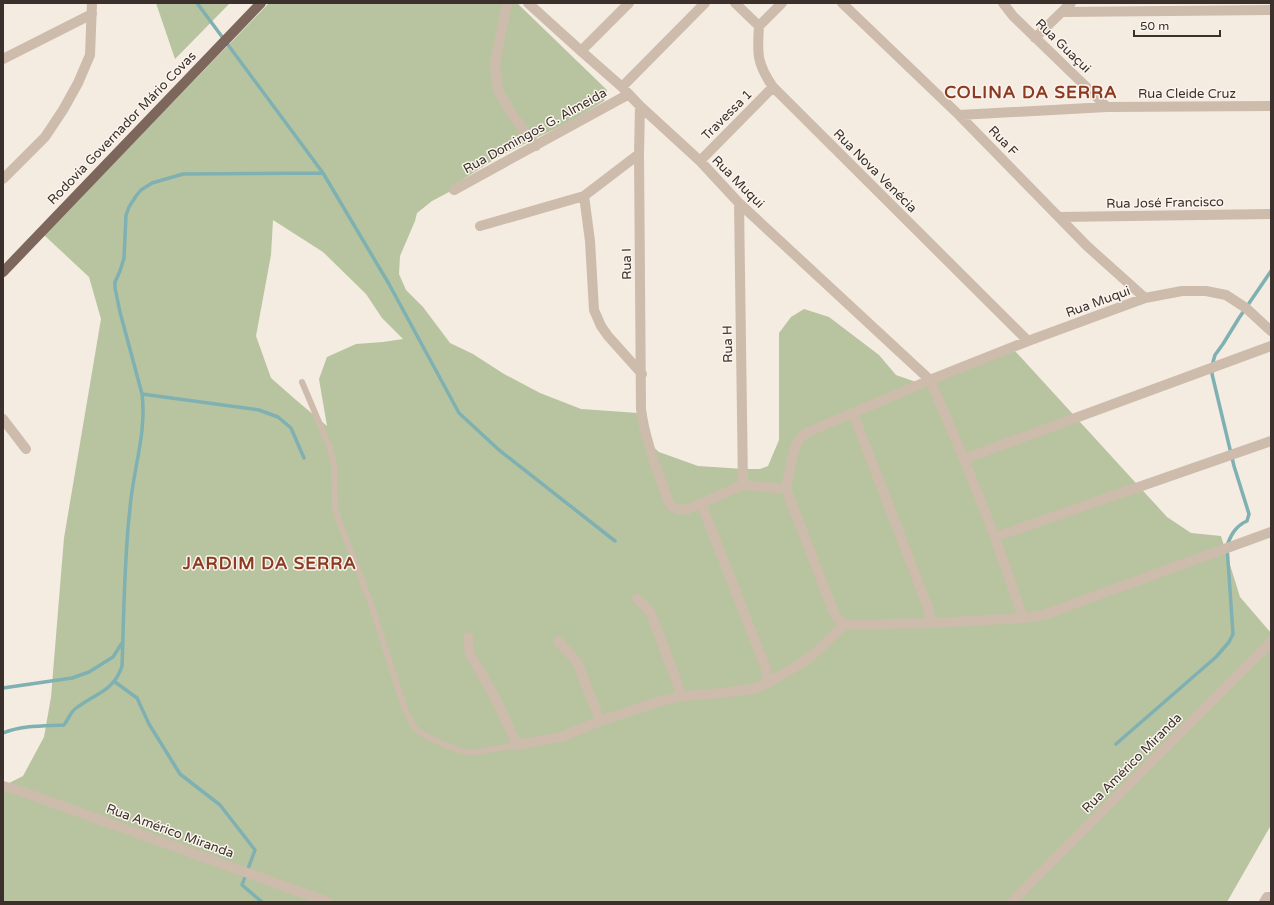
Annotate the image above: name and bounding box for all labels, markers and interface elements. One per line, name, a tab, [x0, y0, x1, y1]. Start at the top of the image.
scale bar	[1134, 12, 1220, 38]
street label: Rua Guaçui	[1032, 16, 1094, 76]
text: 50 m	[1140, 19, 1169, 33]
street label: Rodovia Governador Mário Covas	[44, 48, 200, 208]
district label: COLINA DA SERRA	[944, 82, 1118, 103]
street label: Rua Domingos G. Almeida	[460, 85, 610, 177]
street label: Travessa 1	[698, 86, 756, 144]
street label: Rua Cleide Cruz	[1138, 86, 1236, 102]
street label: Rua F	[985, 123, 1021, 159]
street label: Rua Nova Venécia	[830, 126, 920, 216]
street label: Rua Muqui	[708, 152, 768, 212]
street label: Rua José Francisco	[1106, 194, 1224, 212]
street label: Rua I	[619, 248, 635, 280]
street label: Rua Muqui	[1064, 283, 1132, 321]
street label: Rua H	[720, 325, 736, 363]
district label: JARDIM DA SERRA	[182, 553, 357, 574]
street label: Rua Américo Miranda	[1079, 710, 1185, 816]
street label: Rua Américo Miranda	[104, 800, 236, 862]

